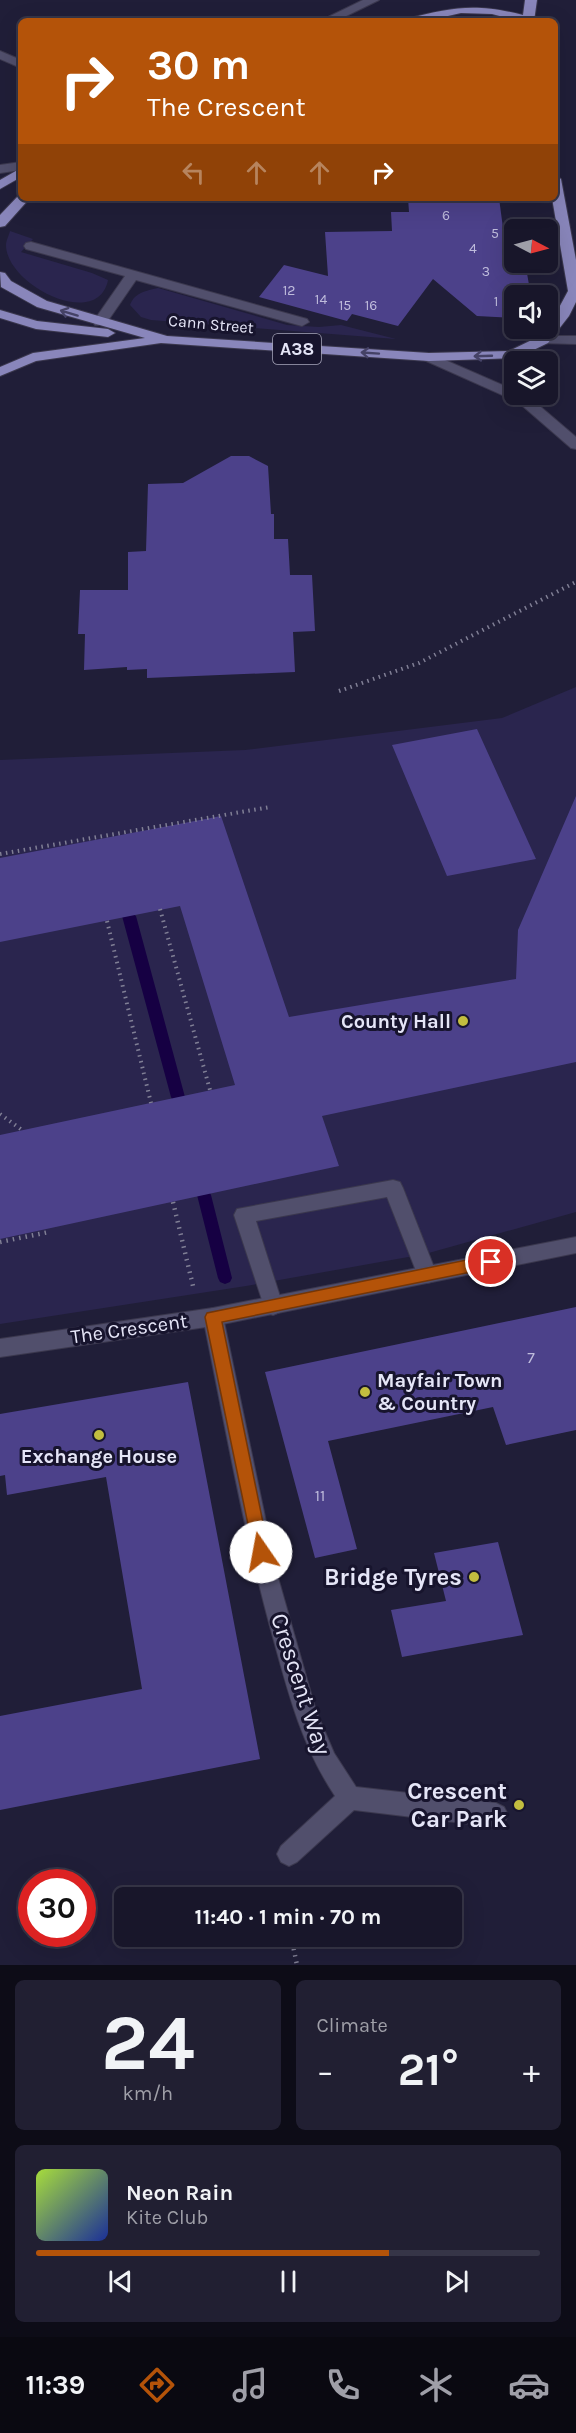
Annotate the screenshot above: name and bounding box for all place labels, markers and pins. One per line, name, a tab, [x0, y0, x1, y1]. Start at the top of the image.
place label: County Hall	[341, 1010, 451, 1033]
marker: County Hall	[456, 1014, 470, 1028]
pin	[465, 1236, 516, 1287]
place label: Mayfair Town & Country	[377, 1369, 503, 1415]
marker: Mayfair Town & Country	[358, 1385, 372, 1399]
marker: Exchange House	[92, 1428, 106, 1442]
place label: Exchange House	[21, 1445, 177, 1468]
place label: Bridge Tyres	[324, 1563, 462, 1591]
marker: Bridge Tyres	[467, 1570, 481, 1584]
place label: Crescent Car Park	[407, 1777, 507, 1833]
marker: Crescent Car Park	[512, 1798, 526, 1812]

